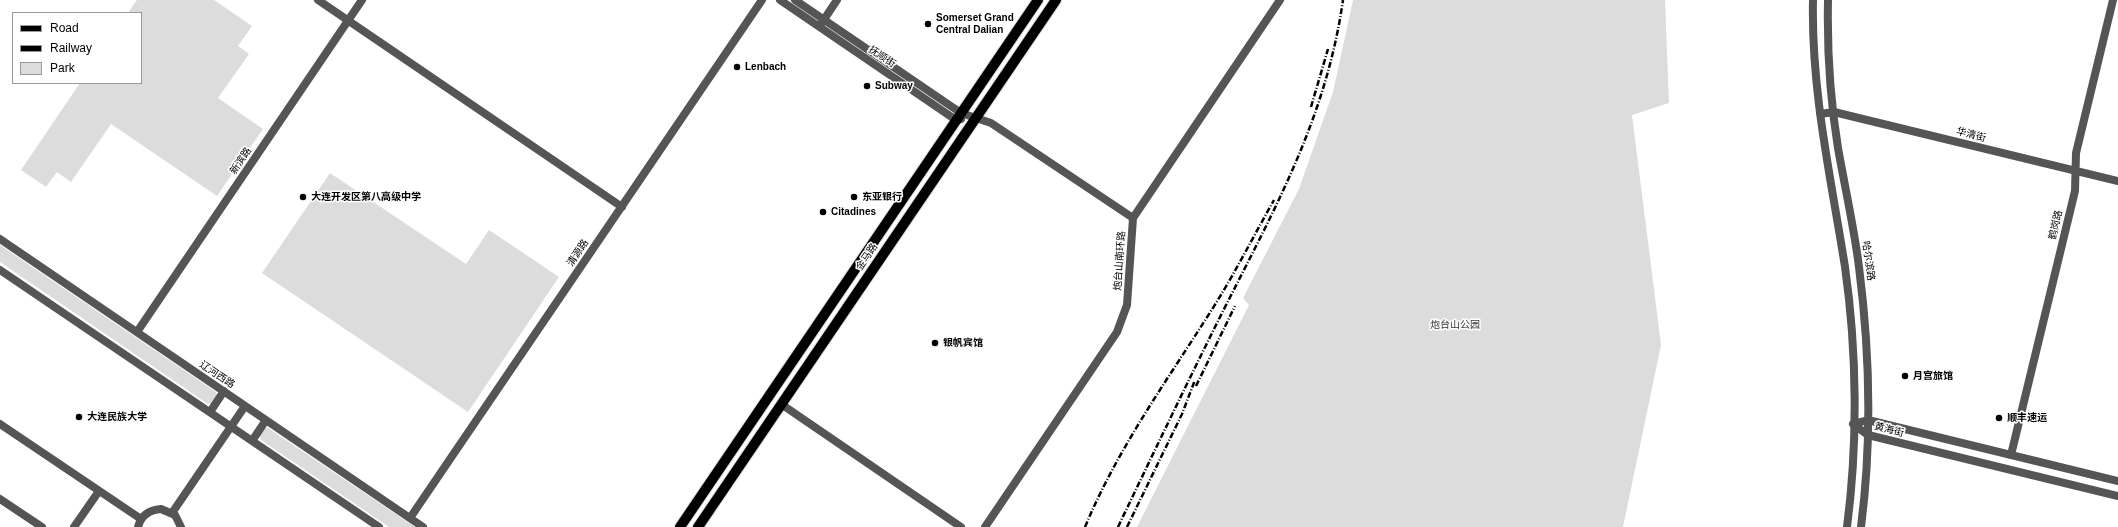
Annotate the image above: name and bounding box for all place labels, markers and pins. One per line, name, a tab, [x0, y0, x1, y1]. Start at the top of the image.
place label: Somerset Grand Central Dalian	[936, 12, 1014, 36]
marker: Somerset Grand Central Dalian	[923, 19, 933, 29]
place label: Lenbach	[745, 61, 786, 73]
marker: Lenbach	[732, 62, 742, 72]
place label: Subway	[875, 80, 913, 92]
marker: Subway	[862, 81, 872, 91]
place label: 大连开发区第八高级中学	[311, 191, 421, 203]
place label: 东亚银行	[862, 191, 902, 203]
marker: 大连开发区第八高级中学	[298, 192, 308, 202]
marker: 东亚银行	[849, 192, 859, 202]
place label: Citadines	[831, 206, 876, 218]
marker: Citadines	[818, 207, 828, 217]
place label: 银帆宾馆	[943, 337, 983, 349]
marker: 银帆宾馆	[930, 338, 940, 348]
place label: 月宫旅馆	[1913, 370, 1953, 382]
marker: 月宫旅馆	[1900, 371, 1910, 381]
place label: 大连民族大学	[87, 411, 147, 423]
marker: 大连民族大学	[74, 412, 84, 422]
place label: 顺丰速运	[2007, 412, 2047, 424]
marker: 顺丰速运	[1994, 413, 2004, 423]

